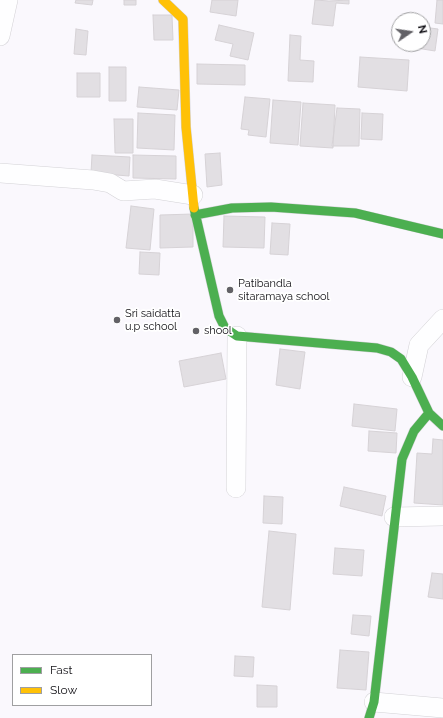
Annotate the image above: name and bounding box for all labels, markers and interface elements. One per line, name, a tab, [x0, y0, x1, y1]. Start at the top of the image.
north arrow	[391, 12, 431, 52]
text: N	[415, 24, 429, 35]
place label: Patibandla sitaramaya school	[238, 277, 330, 303]
marker: Patibandla sitaramaya school	[225, 285, 235, 295]
place label: Sri saidatta u.p school	[125, 307, 181, 333]
marker: Sri saidatta u.p school	[112, 315, 122, 325]
place label: shool	[204, 324, 232, 338]
marker: shool	[191, 326, 201, 336]
legend	[12, 654, 152, 706]
text: Fast	[50, 663, 73, 677]
text: Slow	[50, 683, 77, 697]

